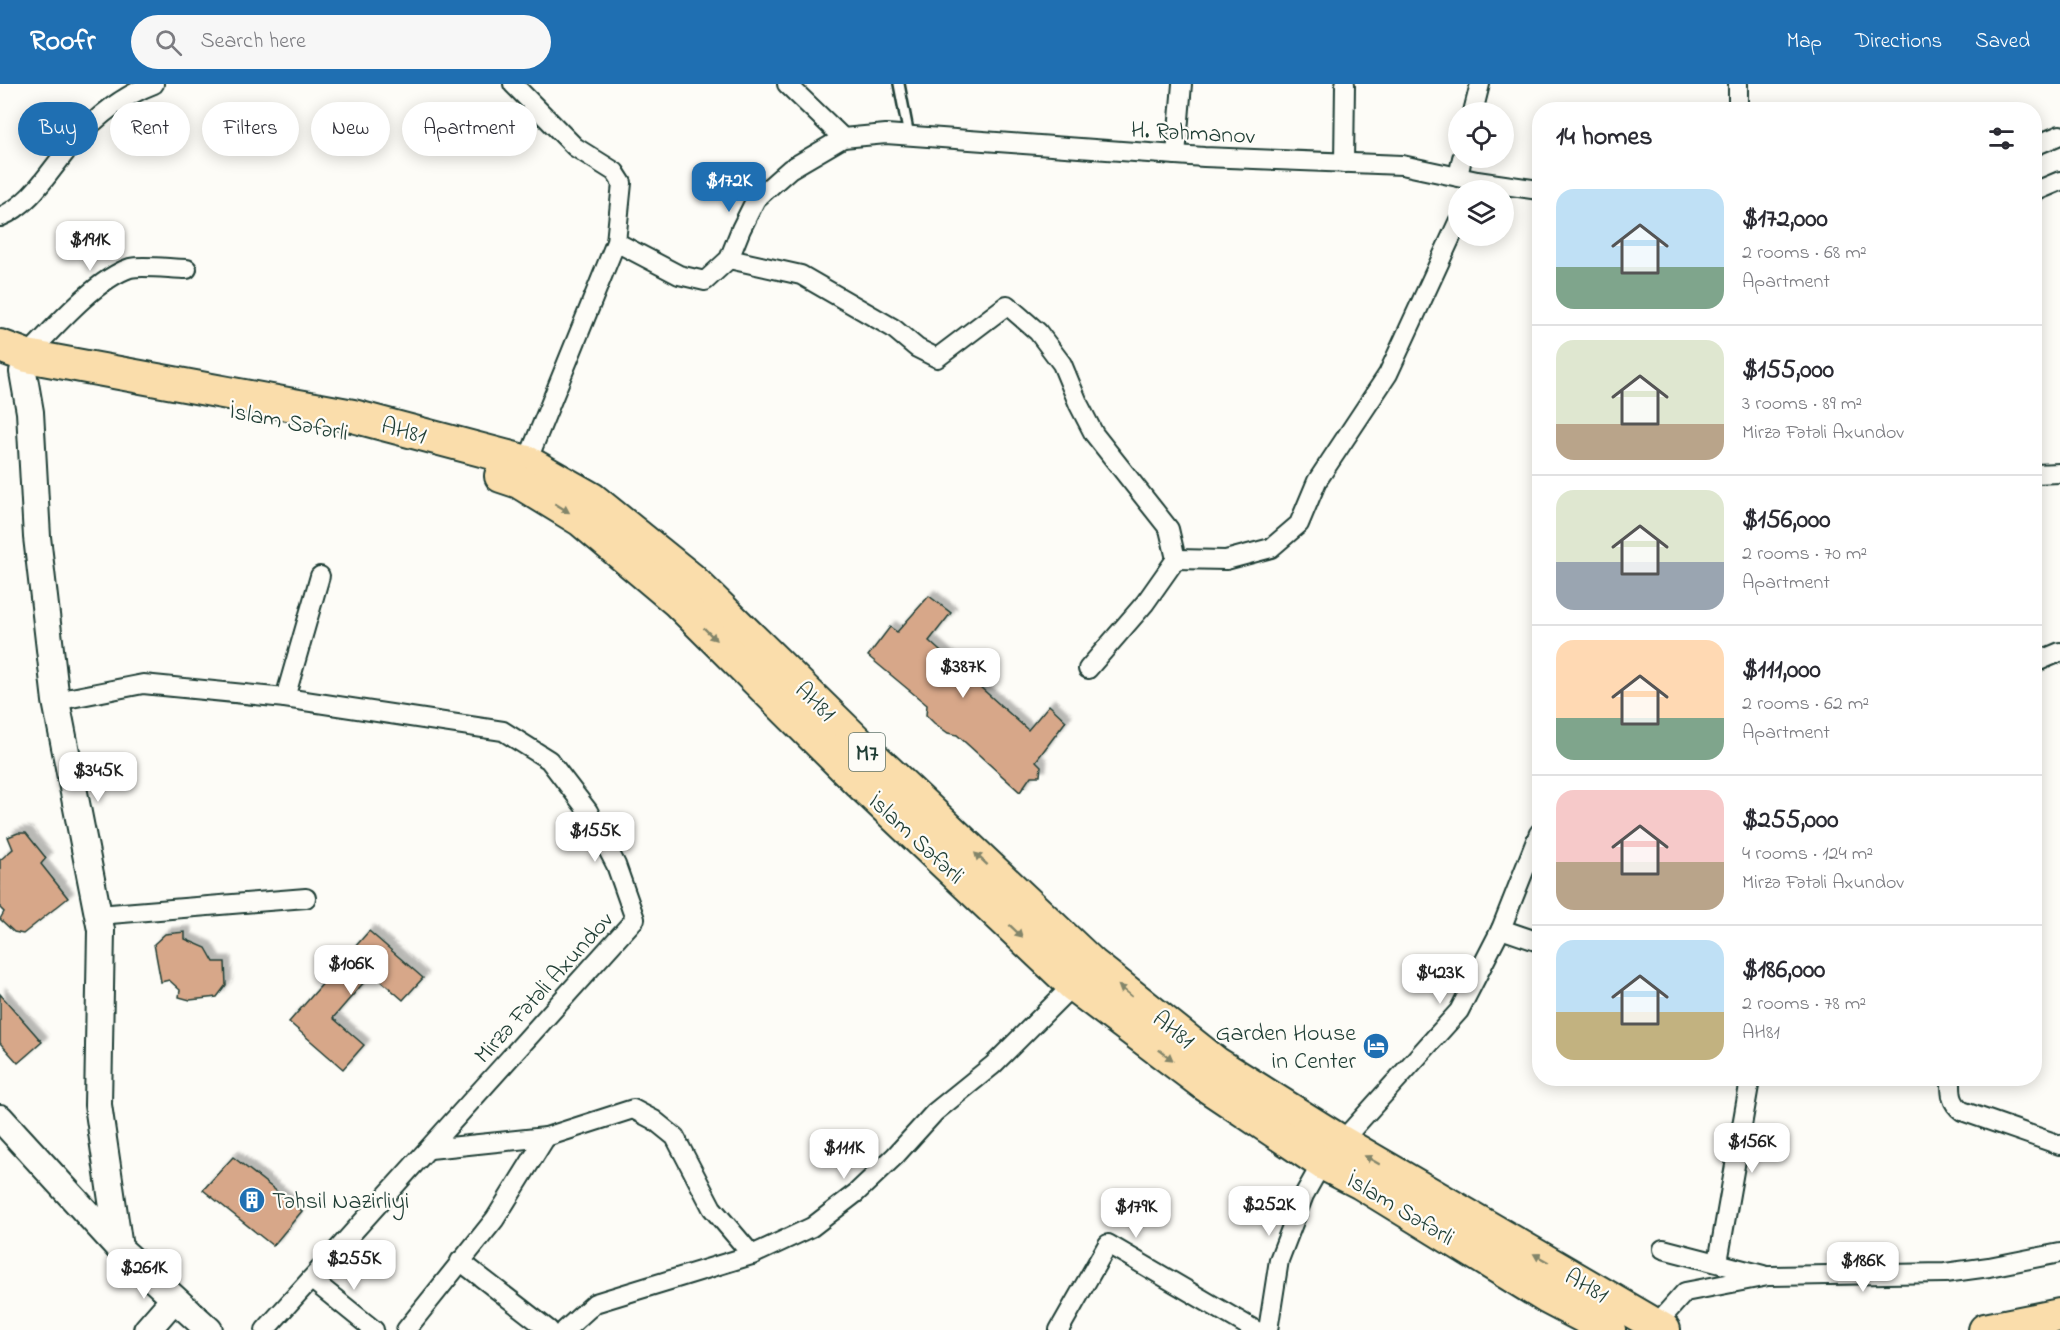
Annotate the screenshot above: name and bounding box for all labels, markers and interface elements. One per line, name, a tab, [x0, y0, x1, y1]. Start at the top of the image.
search box	[131, 15, 551, 69]
text: Roofr	[30, 22, 95, 63]
icon: search	[152, 26, 185, 59]
text: Search here	[200, 26, 306, 58]
text: Map	[1786, 27, 1822, 57]
text: Directions	[1855, 27, 1942, 57]
text: Saved	[1975, 27, 2030, 57]
chip: Buy	[18, 102, 98, 156]
chip: Rent	[110, 102, 190, 156]
chip: Filters	[202, 102, 299, 156]
chip: New	[311, 102, 390, 156]
chip: Apartment	[402, 102, 537, 156]
map controls	[1448, 102, 1514, 246]
button: locate	[1448, 102, 1514, 168]
street label: H. Rəhmanov	[1130, 114, 1257, 155]
text: 14 homes	[1556, 119, 1652, 157]
icon: filters	[1985, 122, 2018, 155]
pin: $172K	[687, 162, 771, 213]
text: $172K	[706, 167, 752, 196]
button: layers	[1448, 180, 1514, 246]
text: $172,000	[1742, 201, 1828, 239]
icon: home	[1604, 213, 1676, 285]
pin: $191K	[48, 221, 132, 272]
text: $191K	[70, 226, 110, 255]
text: 2 rooms · 68 m²	[1742, 239, 1867, 268]
text: Apartment	[1742, 268, 1830, 297]
text: $155,000	[1742, 352, 1834, 390]
icon: home	[1604, 364, 1676, 436]
text: 3 rooms · 89 m²	[1742, 390, 1862, 419]
street label: İslam Səfərli	[226, 395, 351, 452]
street label: AH81	[377, 410, 430, 455]
text: Mirzə Fətəli Axundov	[1742, 419, 1904, 448]
text: $156,000	[1742, 502, 1830, 540]
one-way arrow	[554, 503, 570, 514]
icon: home	[1604, 514, 1676, 586]
text: 2 rooms · 70 m²	[1742, 540, 1867, 569]
text: Apartment	[1742, 569, 1830, 598]
one-way arrow	[703, 627, 717, 641]
pin: $387K	[921, 648, 1005, 699]
text: $111,000	[1742, 652, 1821, 690]
text: $387K	[940, 653, 986, 682]
icon: home	[1604, 664, 1676, 736]
street label: AH81	[786, 674, 843, 731]
text: 2 rooms · 62 m²	[1742, 690, 1869, 719]
text: Apartment	[1742, 719, 1830, 748]
road number: M7	[849, 733, 885, 771]
pin: $345K	[56, 752, 140, 803]
text: $345K	[73, 757, 123, 786]
street label: İslam Səfərli	[859, 786, 971, 894]
text: $255,000	[1742, 802, 1839, 840]
pin: $155K	[553, 812, 637, 863]
icon: home	[1604, 814, 1676, 886]
text: $155K	[569, 817, 621, 846]
text: 4 rooms · 124 m²	[1742, 840, 1873, 869]
one-way arrow	[975, 853, 989, 867]
text: Mirzə Fətəli Axundov	[1742, 869, 1904, 898]
street label: Mirzə Fətəli Axundov	[467, 904, 623, 1073]
one-way arrow	[1008, 924, 1023, 937]
pin: $106K	[309, 945, 393, 996]
text: $106K	[328, 950, 374, 979]
text: $186,000	[1742, 952, 1825, 990]
pin: $423K	[1398, 954, 1482, 1005]
text: $423K	[1416, 959, 1464, 988]
icon: home	[1604, 964, 1676, 1036]
one-way arrow	[1118, 985, 1133, 997]
text: 2 rooms · 78 m²	[1742, 990, 1866, 1019]
street label: AH81	[1144, 1003, 1201, 1059]
place label: Garden House in Center	[1215, 1017, 1357, 1080]
text: AH81	[1742, 1019, 1780, 1048]
hotel icon: Garden House in Center	[1361, 1031, 1391, 1061]
one-way arrow	[1158, 1049, 1173, 1061]
pin: $156K	[1710, 1123, 1794, 1174]
text: $156K	[1728, 1128, 1776, 1157]
pin: $111K	[802, 1129, 886, 1180]
text: $111K	[824, 1134, 864, 1163]
one-way arrow	[1363, 1155, 1380, 1165]
street label: İslam Səfərli	[1339, 1164, 1461, 1256]
building icon: Təhsil Nazirliyi	[237, 1185, 267, 1215]
place label: Təhsil Nazirliyi	[272, 1185, 409, 1221]
pin: $252K	[1227, 1186, 1311, 1237]
pin: $179K	[1094, 1188, 1178, 1239]
text: $252K	[1242, 1191, 1296, 1220]
text: $179K	[1115, 1193, 1157, 1222]
pin: $255K	[312, 1240, 396, 1291]
pin: $186K	[1821, 1242, 1905, 1293]
text: $255K	[327, 1245, 381, 1274]
text: $186K	[1841, 1247, 1885, 1276]
pin: $261K	[102, 1249, 186, 1300]
one-way arrow	[1532, 1253, 1549, 1263]
text: $261K	[121, 1254, 167, 1283]
street label: AH81	[1557, 1261, 1614, 1314]

